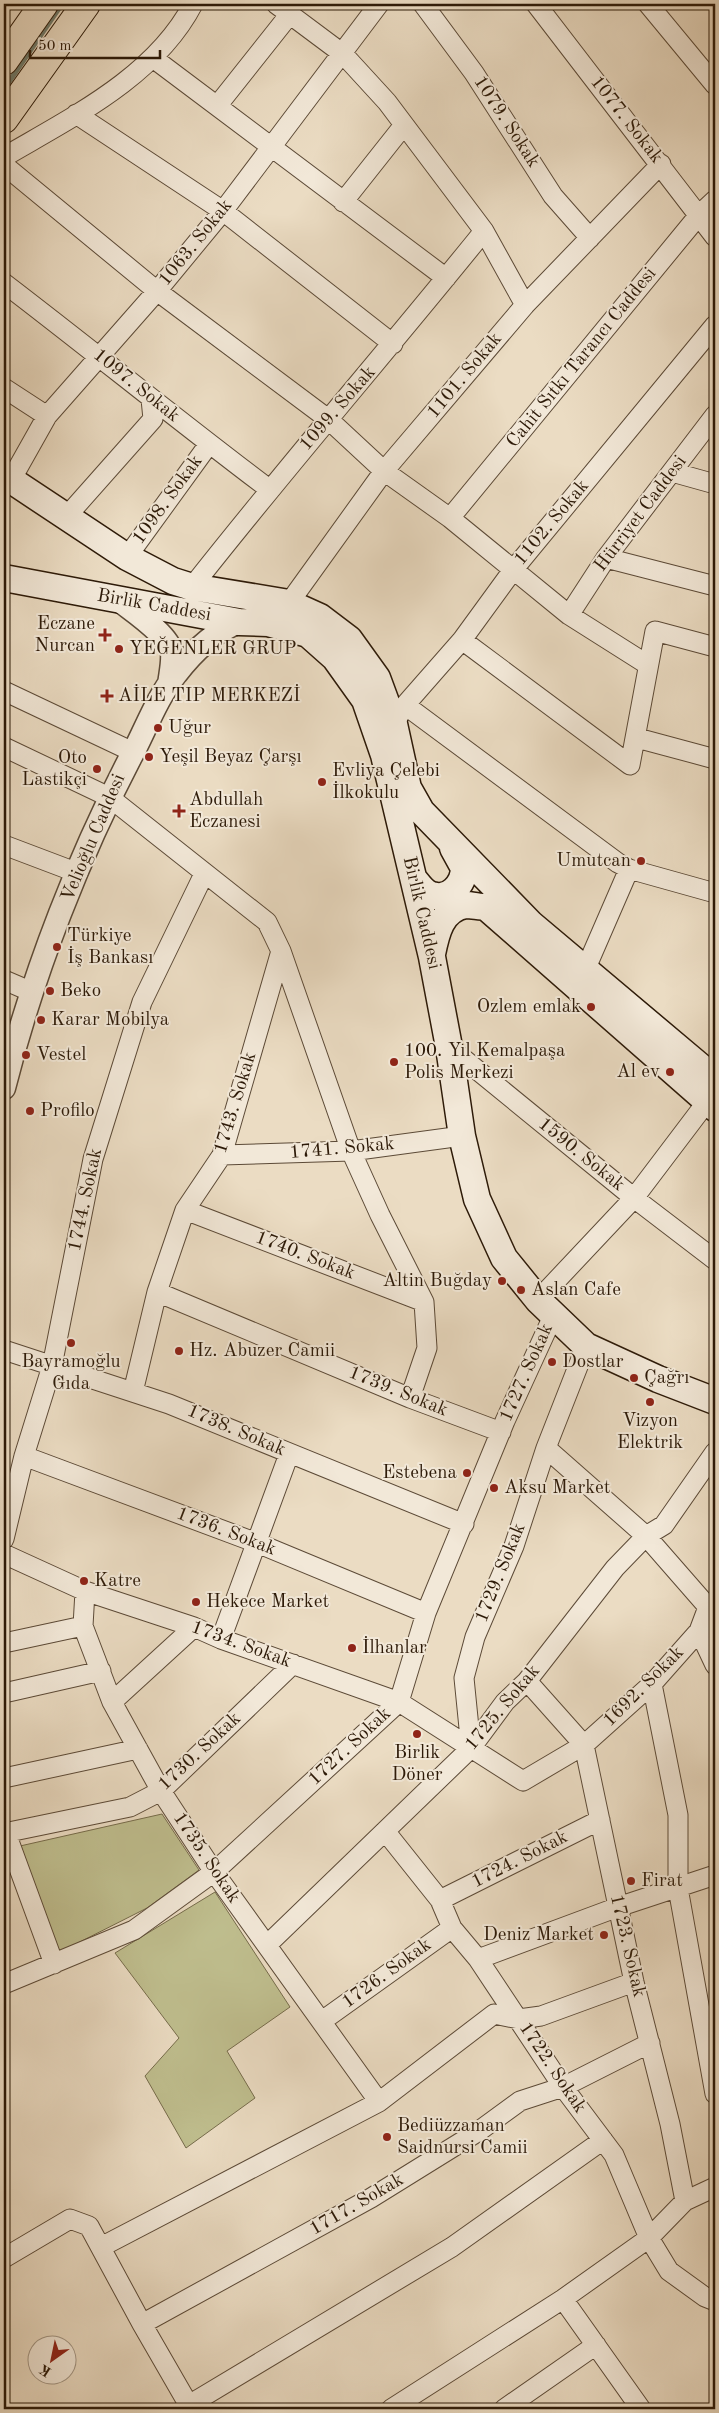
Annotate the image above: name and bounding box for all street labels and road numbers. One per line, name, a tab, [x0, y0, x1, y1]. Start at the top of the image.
street label: 1079. Sokak	[469, 73, 543, 171]
street label: 1077. Sokak	[586, 73, 666, 167]
street label: 1063. Sokak	[156, 196, 237, 290]
street label: Cahit Sıtkı Tarancı Caddesi	[504, 264, 660, 452]
street label: 1101. Sokak	[424, 330, 506, 422]
street label: 1097. Sokak	[89, 346, 183, 427]
street label: 1099. Sokak	[296, 363, 380, 455]
street label: 1098. Sokak	[129, 452, 207, 548]
street label: Hürriyet Caddesi	[591, 452, 691, 576]
street label: 1102. Sokak	[511, 477, 593, 569]
street label: Birlik Caddesi	[95, 587, 213, 625]
street label: Velioğlu Caddesi	[59, 772, 129, 904]
street label: Birlik Caddesi	[399, 855, 443, 971]
street label: 1743. Sokak	[212, 1050, 260, 1156]
street label: 1590. Sokak	[534, 1115, 628, 1196]
street label: 1741. Sokak	[289, 1135, 395, 1163]
street label: 1744. Sokak	[66, 1147, 106, 1253]
street label: 1740. Sokak	[253, 1228, 358, 1284]
street label: 1727. Sokak	[497, 1321, 557, 1425]
street label: 1739. Sokak	[346, 1364, 450, 1421]
street label: 1738. Sokak	[184, 1402, 288, 1460]
street label: 1736. Sokak	[174, 1504, 279, 1560]
street label: 1729. Sokak	[473, 1521, 530, 1625]
street label: 1734. Sokak	[188, 1618, 294, 1672]
street label: 1692. Sokak	[600, 1643, 688, 1731]
street label: 1725. Sokak	[462, 1662, 544, 1754]
street label: 1727. Sokak	[305, 1704, 395, 1790]
street label: 1730. Sokak	[155, 1709, 245, 1795]
street label: 1735. Sokak	[169, 1809, 243, 1907]
street label: 1724. Sokak	[469, 1828, 571, 1892]
street label: 1723. Sokak	[606, 1893, 648, 1999]
street label: 1726. Sokak	[339, 1935, 435, 2013]
street label: 1722. Sokak	[515, 2019, 589, 2117]
street label: 1717. Sokak	[307, 2170, 407, 2239]

